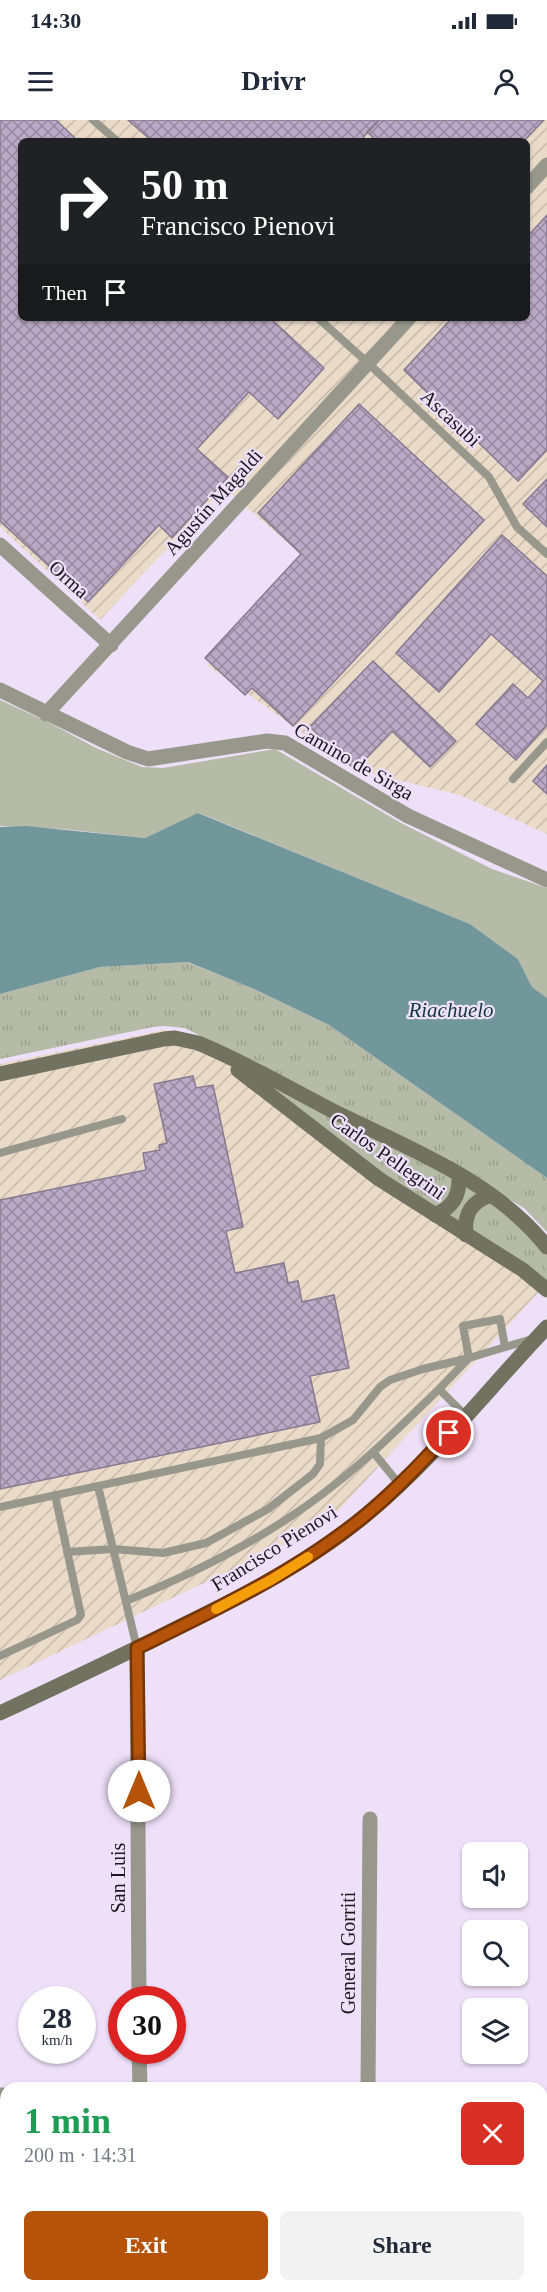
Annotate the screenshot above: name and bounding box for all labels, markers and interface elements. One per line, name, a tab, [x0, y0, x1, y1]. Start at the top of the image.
text: 14:30	[30, 8, 81, 33]
icon: menu	[24, 65, 57, 98]
icon: person	[490, 65, 523, 98]
text: Drivr	[241, 66, 306, 96]
icon: right	[42, 162, 120, 240]
text: 50 m	[141, 162, 229, 208]
text: Francisco Pienovi	[141, 211, 335, 241]
icon: arrive	[99, 276, 132, 309]
text: Then	[42, 280, 87, 305]
street label: Ascasubi	[417, 385, 486, 451]
street label: Agustín Magaldi	[160, 444, 267, 560]
street label: Orma	[45, 556, 93, 602]
street label: Camino de Sirga	[290, 718, 418, 805]
water label: Riachuelo	[407, 998, 494, 1022]
street label: Carlos Pellegrini	[326, 1108, 450, 1205]
pin	[423, 1407, 474, 1458]
icon: arrive	[432, 1416, 465, 1449]
street label: Francisco Pienovi	[207, 1500, 341, 1595]
position arrow	[107, 1759, 171, 1823]
map controls	[462, 1842, 528, 2064]
button: sound	[462, 1842, 528, 1908]
street label: San Luis	[107, 1843, 129, 1913]
street label: General Gorriti	[337, 1891, 359, 2014]
button: search	[462, 1920, 528, 1986]
speed limit sign: 30	[108, 1986, 186, 2064]
button: layers	[462, 1998, 528, 2064]
text: 28	[42, 2001, 72, 2034]
text: km/h	[42, 2032, 72, 2048]
text: 1 min	[24, 2101, 111, 2141]
button: close	[461, 2102, 524, 2165]
text: 200 m · 14:31	[24, 2144, 137, 2166]
button: Exit	[24, 2211, 268, 2280]
button: Share	[280, 2211, 524, 2280]

